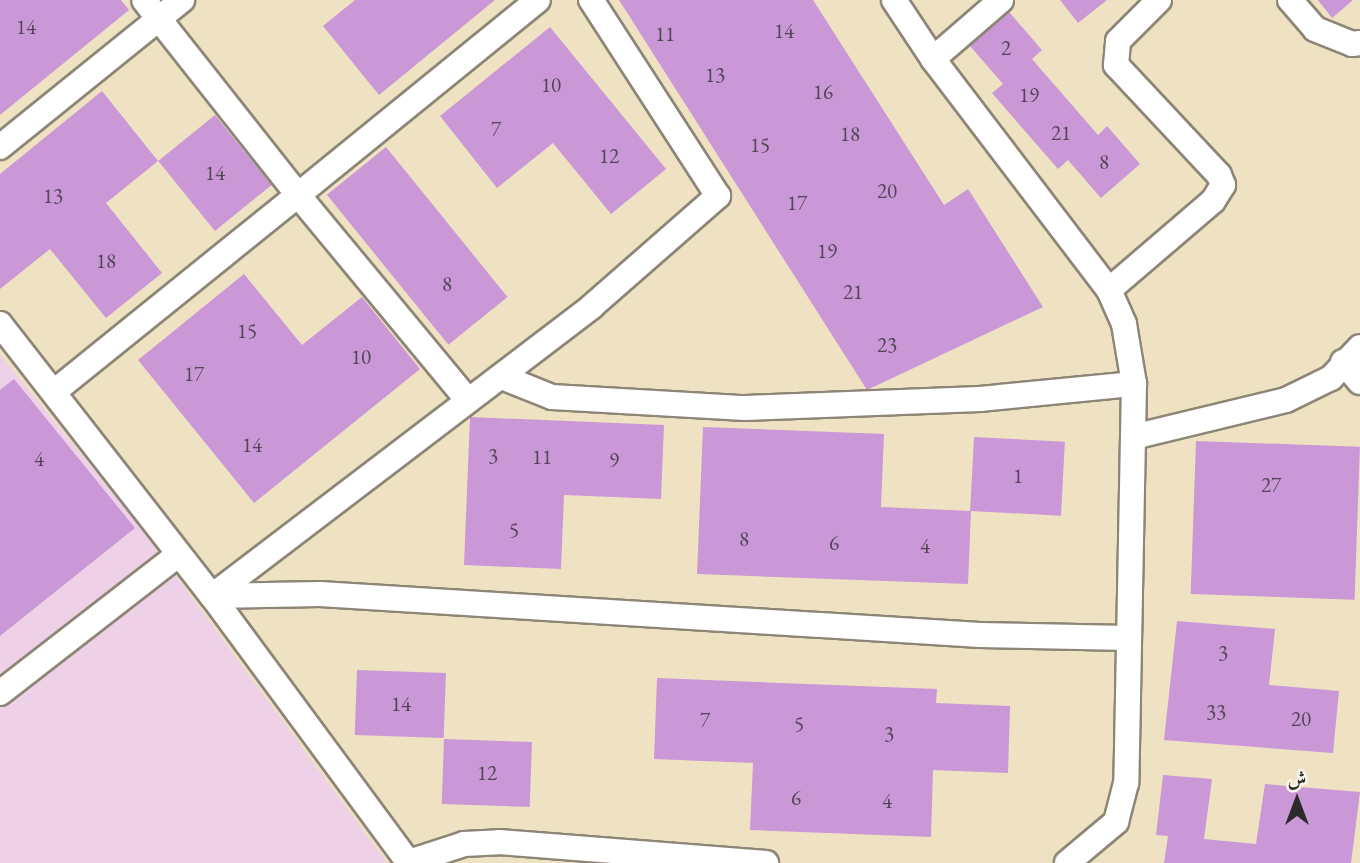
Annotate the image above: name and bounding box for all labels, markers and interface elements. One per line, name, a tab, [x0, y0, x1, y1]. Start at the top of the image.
house number: 14	[16, 14, 36, 40]
house number: 14	[774, 18, 794, 44]
house number: 11	[655, 21, 675, 47]
house number: 2	[1001, 35, 1011, 61]
house number: 13	[705, 62, 725, 88]
house number: 10	[541, 72, 561, 98]
house number: 16	[813, 79, 833, 105]
house number: 19	[1019, 82, 1039, 108]
house number: 7	[491, 116, 501, 142]
house number: 21	[1051, 120, 1071, 146]
house number: 18	[840, 121, 860, 147]
house number: 15	[750, 132, 770, 158]
house number: 12	[599, 143, 619, 169]
house number: 8	[1099, 149, 1109, 175]
house number: 14	[205, 160, 225, 186]
house number: 20	[877, 178, 897, 204]
house number: 13	[43, 183, 63, 209]
house number: 17	[787, 190, 807, 216]
house number: 19	[817, 238, 837, 264]
house number: 18	[96, 248, 116, 274]
house number: 8	[442, 271, 452, 297]
house number: 21	[843, 279, 863, 305]
house number: 15	[237, 318, 257, 344]
house number: 23	[877, 332, 897, 358]
house number: 10	[351, 344, 371, 370]
house number: 17	[184, 361, 204, 387]
house number: 14	[242, 432, 262, 458]
house number: 3	[488, 443, 498, 469]
house number: 11	[532, 444, 552, 470]
house number: 4	[34, 446, 44, 472]
house number: 9	[609, 447, 619, 473]
house number: 1	[1013, 463, 1023, 489]
house number: 27	[1261, 472, 1281, 498]
house number: 5	[509, 517, 519, 543]
house number: 8	[739, 526, 749, 552]
house number: 6	[829, 530, 839, 556]
house number: 4	[920, 533, 930, 559]
house number: 3	[1218, 640, 1228, 666]
house number: 14	[391, 691, 411, 717]
house number: 33	[1206, 699, 1226, 725]
house number: 20	[1291, 706, 1311, 732]
house number: 7	[700, 707, 710, 733]
house number: 5	[794, 711, 804, 737]
house number: 3	[884, 721, 894, 747]
house number: 12	[477, 760, 497, 786]
north arrow	[1262, 765, 1332, 835]
text: ش	[1288, 766, 1306, 791]
house number: 6	[791, 785, 801, 811]
house number: 4	[882, 788, 892, 814]

